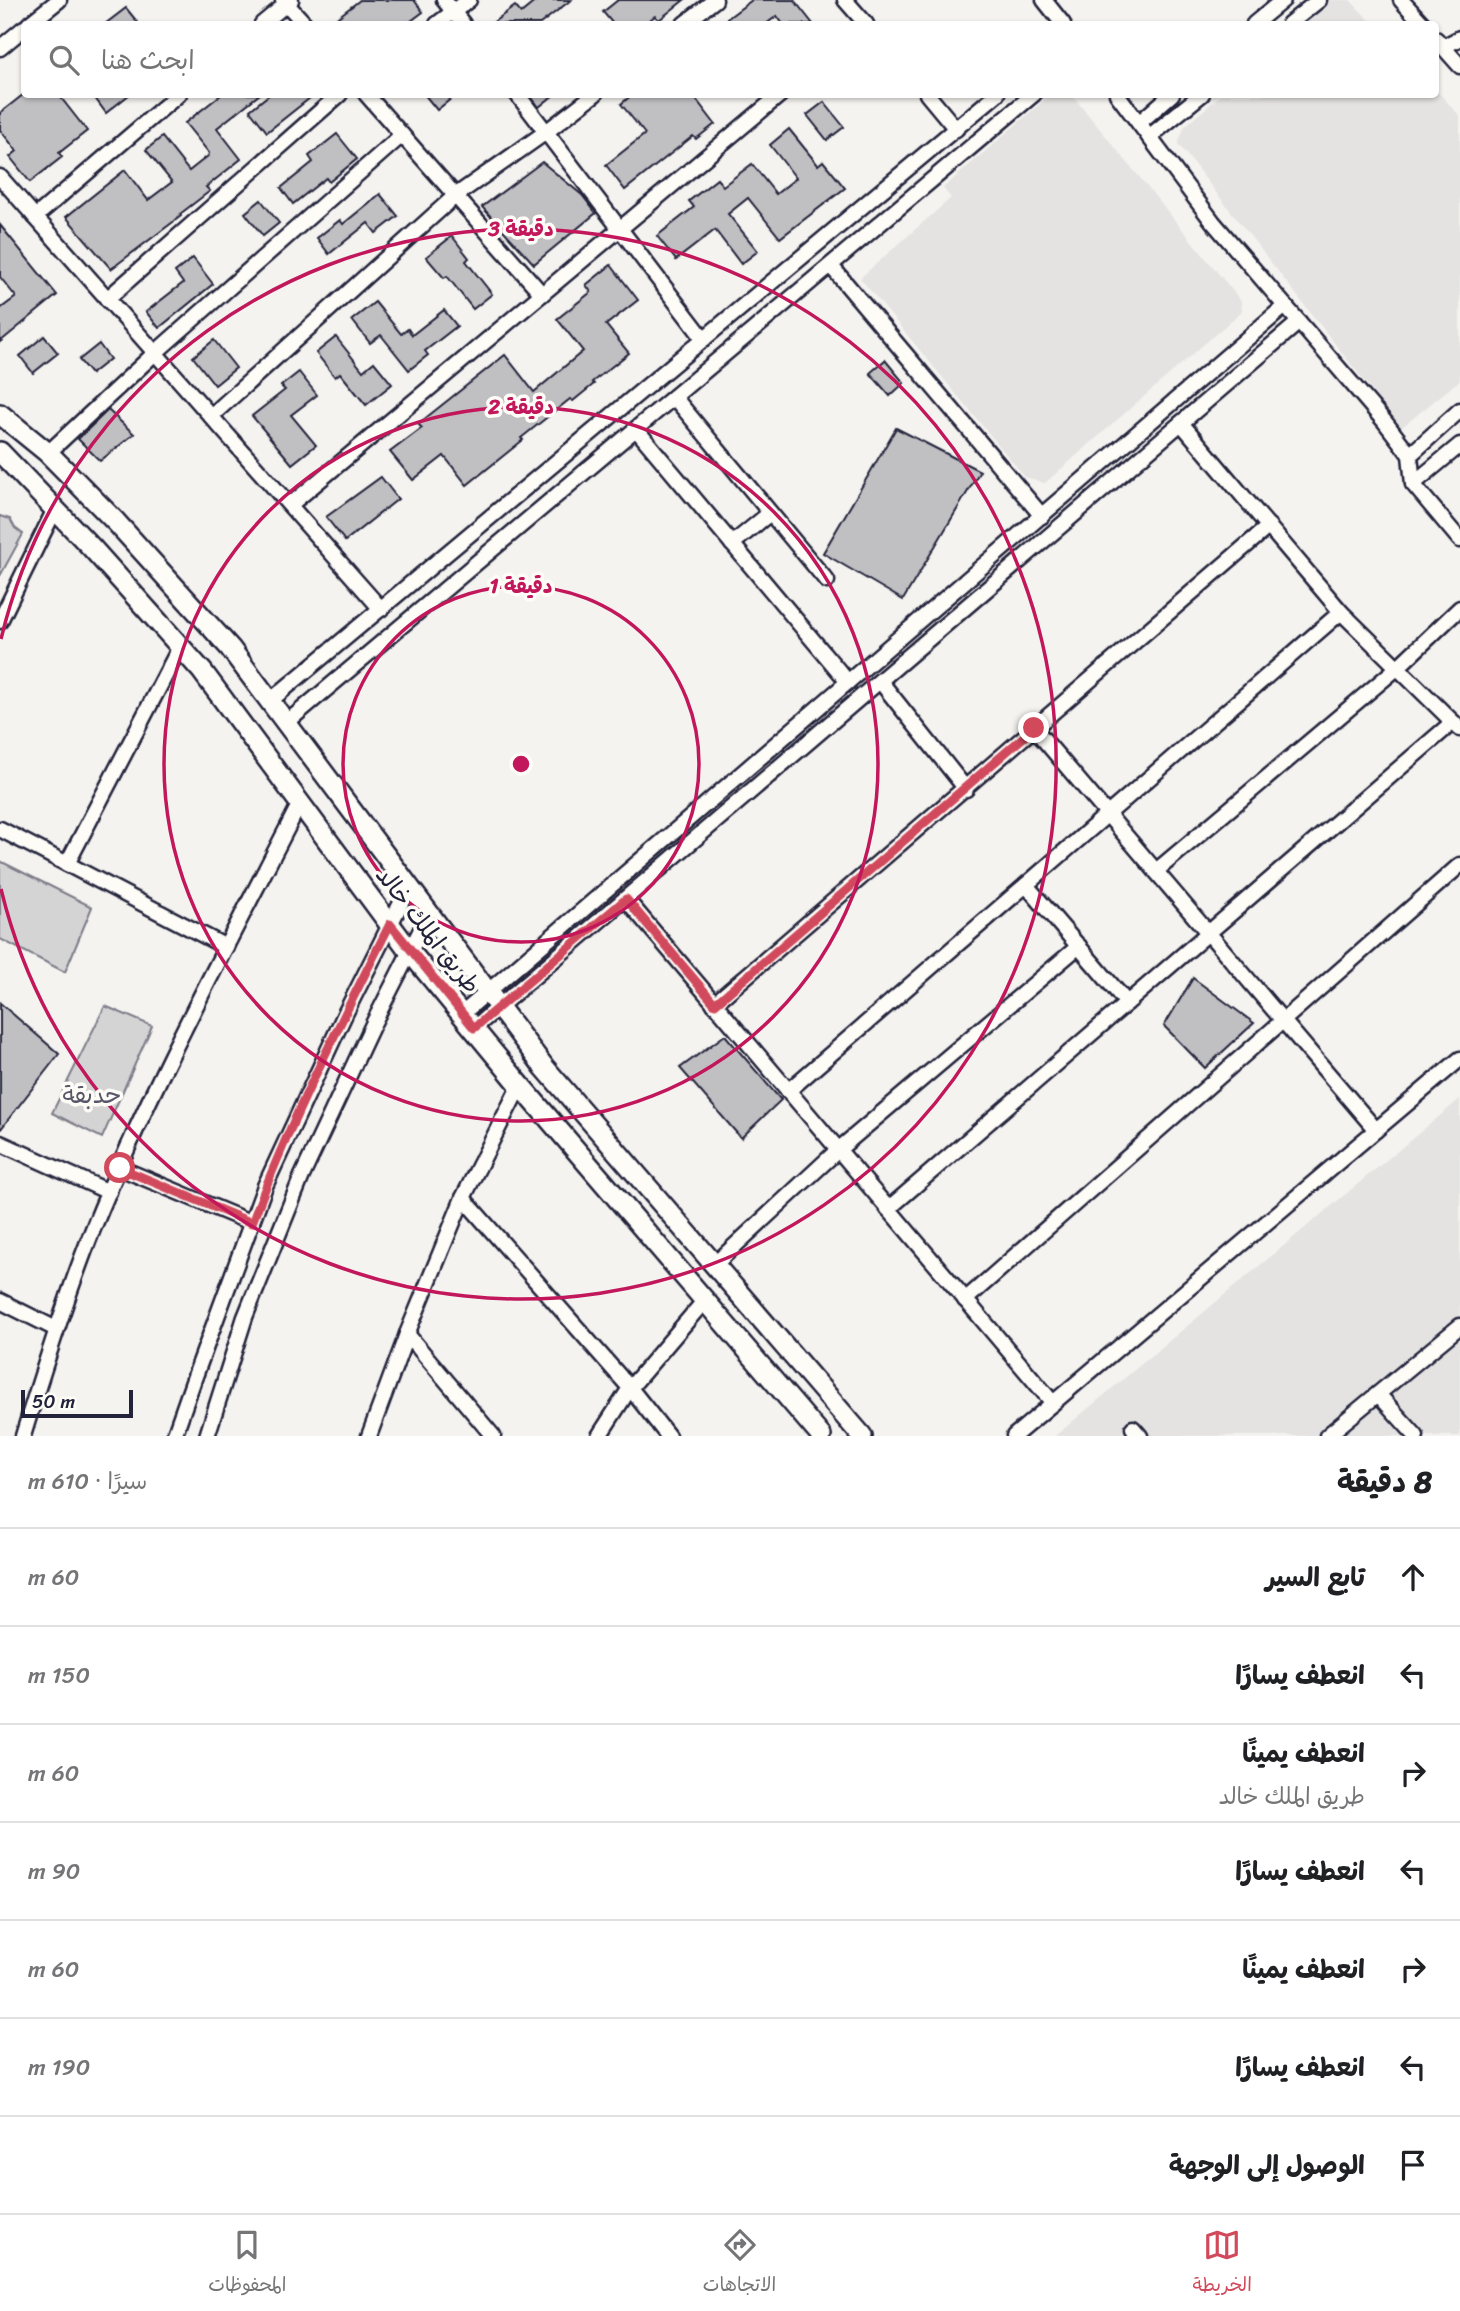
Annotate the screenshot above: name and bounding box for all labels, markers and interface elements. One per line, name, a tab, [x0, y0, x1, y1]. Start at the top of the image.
search box	[21, 21, 1439, 98]
text: ابحث هنا	[101, 37, 195, 83]
icon: search	[45, 41, 83, 79]
text: 3 دقيقة	[487, 210, 554, 248]
text: 2 دقيقة	[487, 388, 554, 426]
text: 1 دقيقة	[490, 567, 552, 605]
route end	[1018, 712, 1049, 743]
centre of rings	[509, 752, 533, 776]
street label: طريق الملك خالد	[364, 857, 492, 1003]
park label: حدبقة	[63, 1074, 121, 1116]
route start	[104, 1152, 135, 1183]
text: 50 m	[32, 1385, 75, 1418]
scale bar	[21, 1387, 133, 1419]
text: 8 دقيقة	[1337, 1455, 1432, 1509]
text: سيرًا · 610 m	[28, 1461, 147, 1502]
text: تابع السير	[1266, 1554, 1365, 1600]
text: 60 m	[28, 1557, 79, 1598]
icon: ahead	[1394, 1558, 1432, 1596]
text: انعطف يسارًا	[1235, 1652, 1365, 1698]
text: 150 m	[28, 1655, 90, 1696]
icon: left	[1394, 1656, 1432, 1694]
text: انعطف يمينًا	[1242, 1730, 1365, 1776]
text: 60 m	[28, 1753, 79, 1794]
icon: right	[1394, 1754, 1432, 1792]
text: طريق الملك خالد	[1218, 1776, 1365, 1817]
text: انعطف يسارًا	[1235, 1848, 1365, 1894]
text: 90 m	[28, 1851, 80, 1892]
icon: left	[1394, 1852, 1432, 1890]
text: انعطف يمينًا	[1242, 1946, 1365, 1992]
text: 60 m	[28, 1949, 79, 1990]
icon: right	[1394, 1950, 1432, 1988]
text: انعطف يسارًا	[1235, 2044, 1365, 2090]
text: 190 m	[28, 2047, 90, 2088]
icon: left	[1394, 2048, 1432, 2086]
text: الوصول إلى الوجهة	[1169, 2142, 1365, 2188]
icon: arrive	[1394, 2146, 1432, 2184]
tab: المحفوظات	[208, 2226, 286, 2301]
tab: الاتجاهات	[703, 2226, 776, 2301]
tab: الخريطة	[1193, 2226, 1252, 2301]

